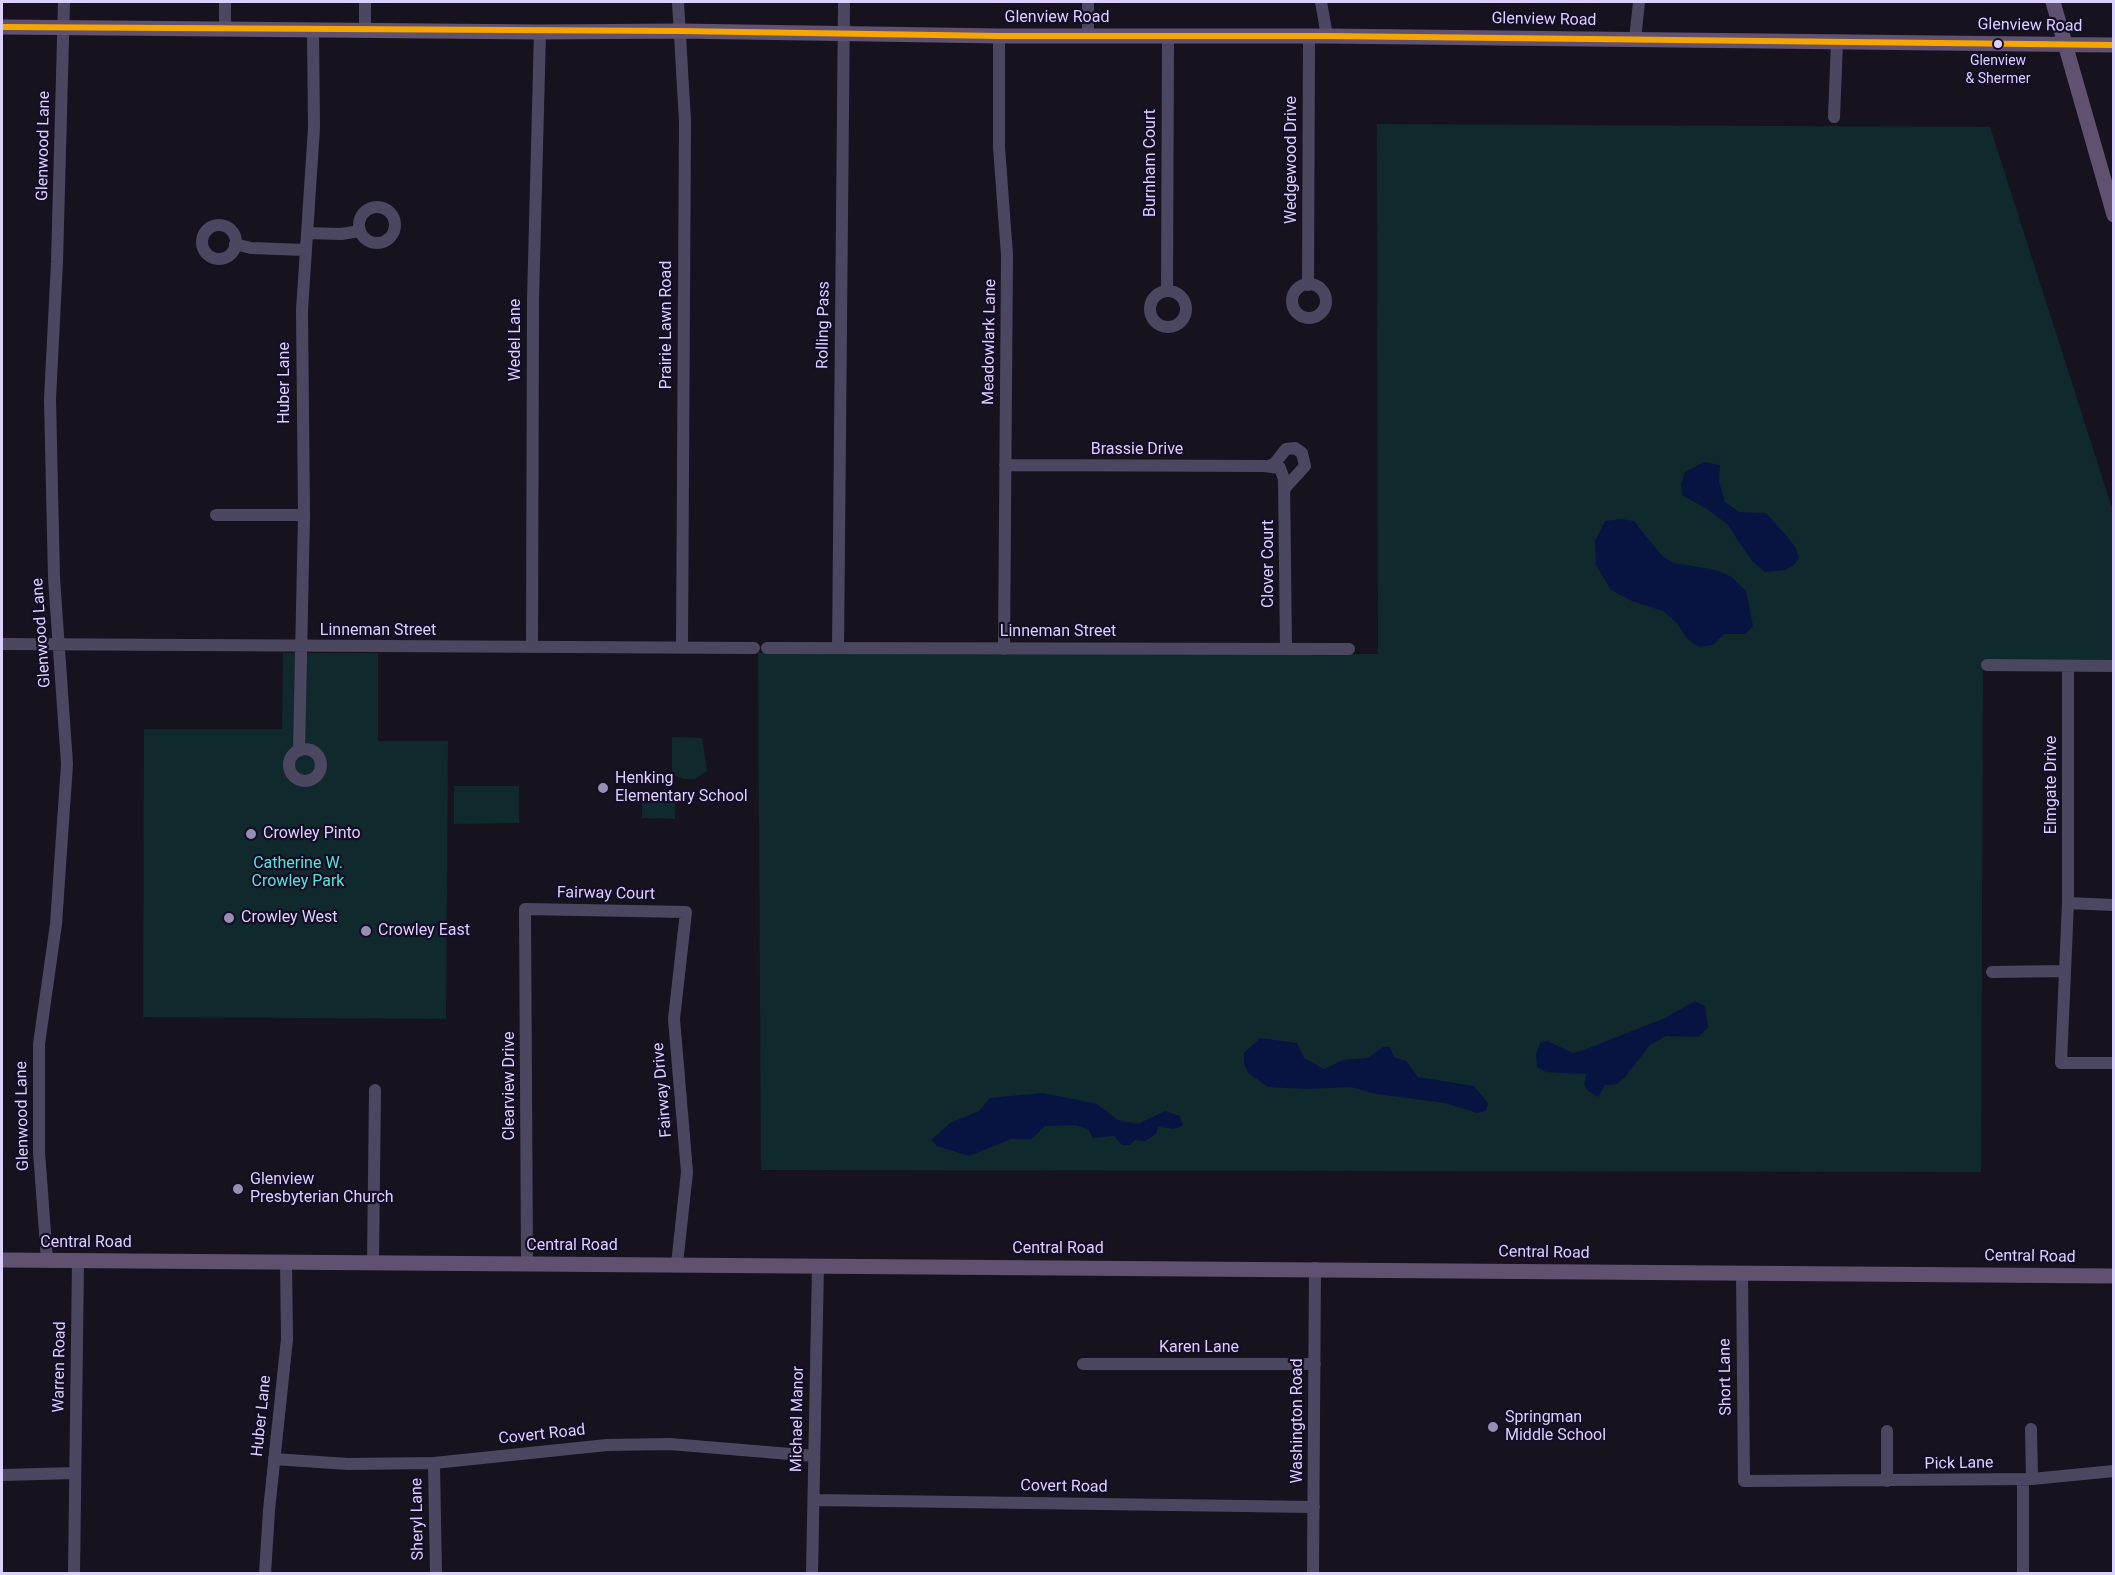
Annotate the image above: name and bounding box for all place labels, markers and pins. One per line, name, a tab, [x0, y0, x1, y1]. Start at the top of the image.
marker: Glenview & Shermer	[1992, 38, 2004, 50]
place label: Glenview & Shermer	[1966, 53, 2030, 86]
place label: Henking Elementary School	[615, 769, 748, 807]
marker: Henking Elementary School	[596, 781, 610, 795]
place label: Crowley Pinto	[263, 824, 361, 844]
marker: Crowley Pinto	[244, 827, 258, 841]
place label: Crowley West	[241, 908, 338, 928]
marker: Crowley West	[222, 911, 236, 925]
place label: Crowley East	[378, 921, 470, 941]
marker: Crowley East	[359, 924, 373, 938]
place label: Glenview Presbyterian Church	[250, 1170, 394, 1208]
marker: Glenview Presbyterian Church	[231, 1182, 245, 1196]
place label: Springman Middle School	[1505, 1408, 1606, 1446]
marker: Springman Middle School	[1486, 1420, 1500, 1434]

